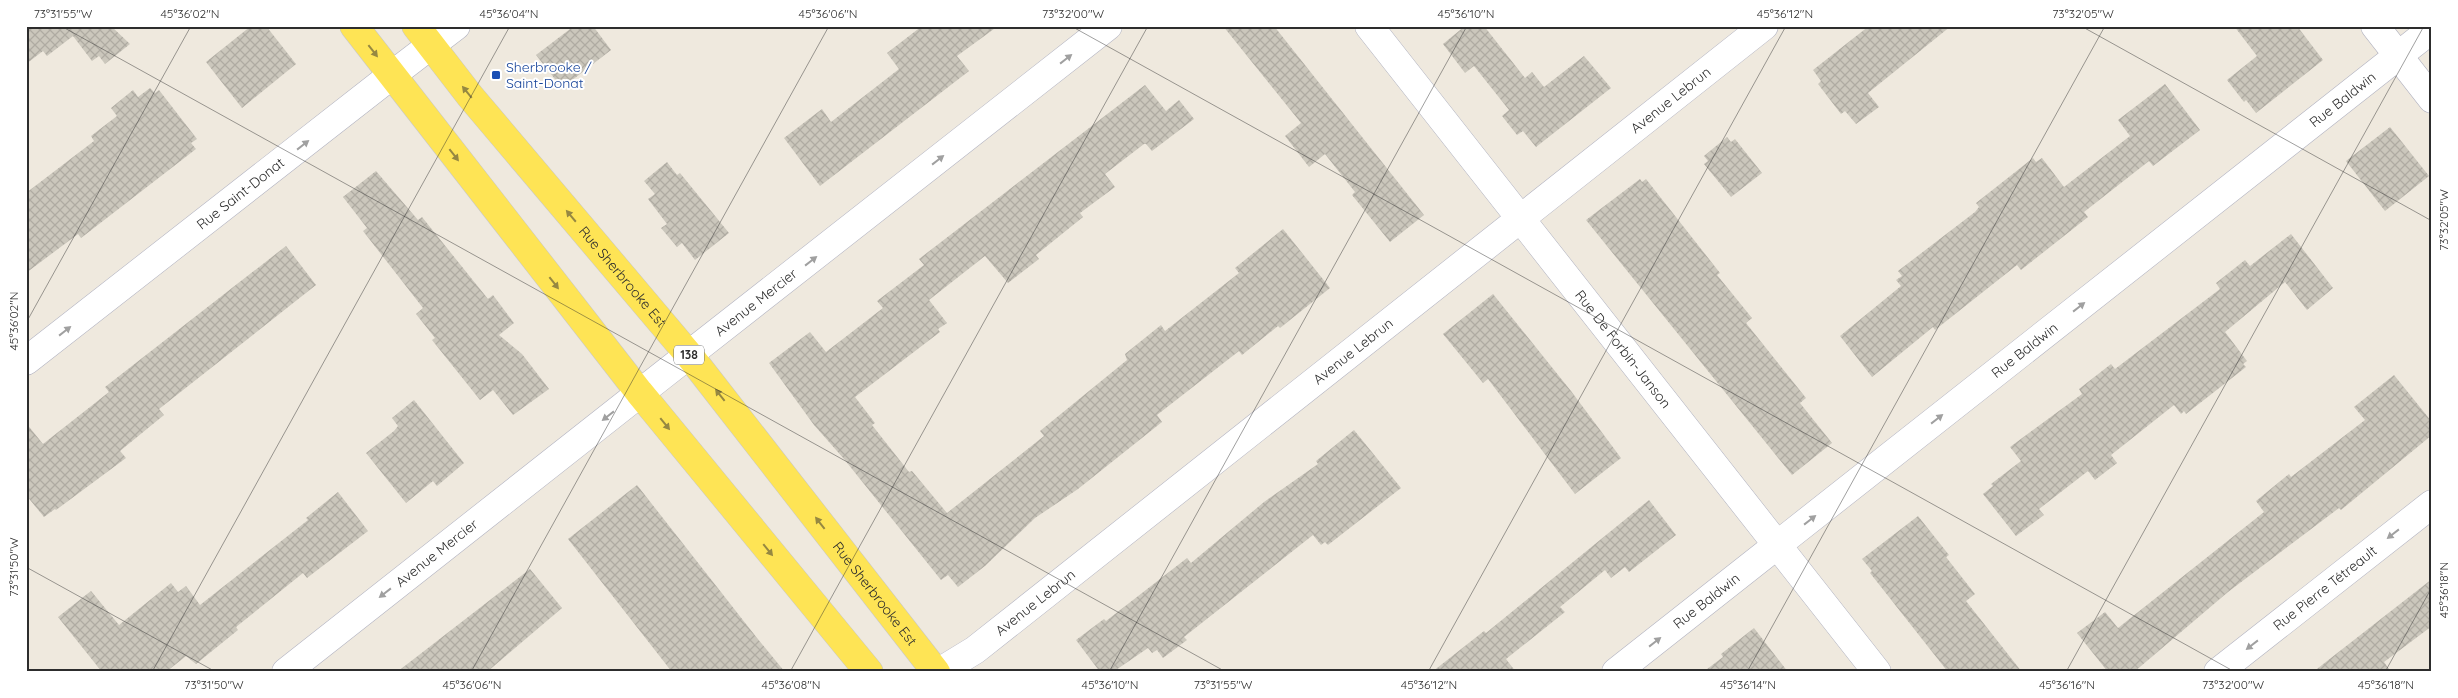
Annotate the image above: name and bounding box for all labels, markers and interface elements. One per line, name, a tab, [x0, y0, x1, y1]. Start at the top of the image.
text: 73°31'55"W	[34, 6, 93, 21]
text: 45°36'02"N	[160, 6, 220, 21]
text: 45°36'04"N	[480, 6, 538, 21]
text: 45°36'06"N	[799, 6, 857, 21]
text: 73°32'00"W	[1042, 6, 1104, 21]
text: 45°36'10"N	[1438, 6, 1494, 21]
text: 45°36'12"N	[1757, 6, 1813, 21]
text: 73°32'05"W	[2052, 6, 2114, 21]
one-way arrow	[368, 44, 379, 57]
one-way arrow	[1059, 54, 1072, 65]
place label: Sherbrooke / Saint-Donat	[506, 58, 593, 92]
street label: Avenue Lebrun	[1627, 63, 1714, 137]
street label: Rue Baldwin	[2306, 68, 2379, 131]
marker: Sherbrooke / Saint-Donat	[490, 69, 502, 81]
one-way arrow	[461, 85, 472, 98]
one-way arrow	[296, 139, 309, 150]
one-way arrow	[448, 148, 459, 161]
street label: Rue Saint-Donat	[193, 153, 288, 233]
one-way arrow	[931, 155, 944, 166]
text: 73°32'05"W	[2436, 189, 2451, 251]
one-way arrow	[566, 210, 577, 223]
street label: Rue Sherbrooke Est	[575, 222, 671, 331]
one-way arrow	[804, 256, 818, 266]
street label: Avenue Mercier	[711, 264, 801, 340]
one-way arrow	[548, 276, 559, 289]
street label: Rue De Forbin-Janson	[1571, 286, 1675, 412]
text: 45°36'02"N	[6, 291, 21, 351]
one-way arrow	[2072, 302, 2085, 313]
street label: Avenue Lebrun	[1309, 314, 1397, 388]
street label: Rue Baldwin	[1988, 318, 2061, 382]
one-way arrow	[58, 326, 71, 337]
road number: 138	[674, 346, 704, 364]
one-way arrow	[715, 388, 725, 401]
one-way arrow	[602, 411, 615, 422]
one-way arrow	[1930, 413, 1943, 424]
one-way arrow	[660, 418, 671, 431]
street label: Avenue Mercier	[392, 514, 482, 591]
one-way arrow	[1803, 514, 1816, 525]
one-way arrow	[814, 517, 825, 530]
one-way arrow	[2387, 528, 2400, 539]
text: 73°31'50"W	[6, 537, 21, 597]
street label: Rue Sherbrooke Est	[829, 538, 921, 649]
street label: Rue Pierre Tétreault	[2269, 541, 2381, 634]
one-way arrow	[763, 543, 774, 556]
text: 45°36'18"N	[2436, 562, 2451, 618]
street label: Avenue Lebrun	[992, 565, 1079, 640]
street label: Rue Baldwin	[1669, 569, 1743, 633]
one-way arrow	[379, 588, 392, 599]
one-way arrow	[1648, 636, 1661, 647]
one-way arrow	[2245, 640, 2259, 650]
text: 73°31'50"W	[184, 677, 244, 692]
text: 45°36'06"N	[443, 677, 501, 692]
text: 45°36'08"N	[762, 677, 820, 692]
text: 45°36'10"N	[1082, 677, 1138, 692]
text: 73°31'55"W	[1194, 677, 1253, 692]
text: 45°36'12"N	[1401, 677, 1457, 692]
text: 45°36'14"N	[1720, 677, 1776, 692]
text: 45°36'16"N	[2039, 677, 2095, 692]
text: 73°32'00"W	[2202, 677, 2264, 692]
text: 45°36'18"N	[2358, 677, 2414, 692]

